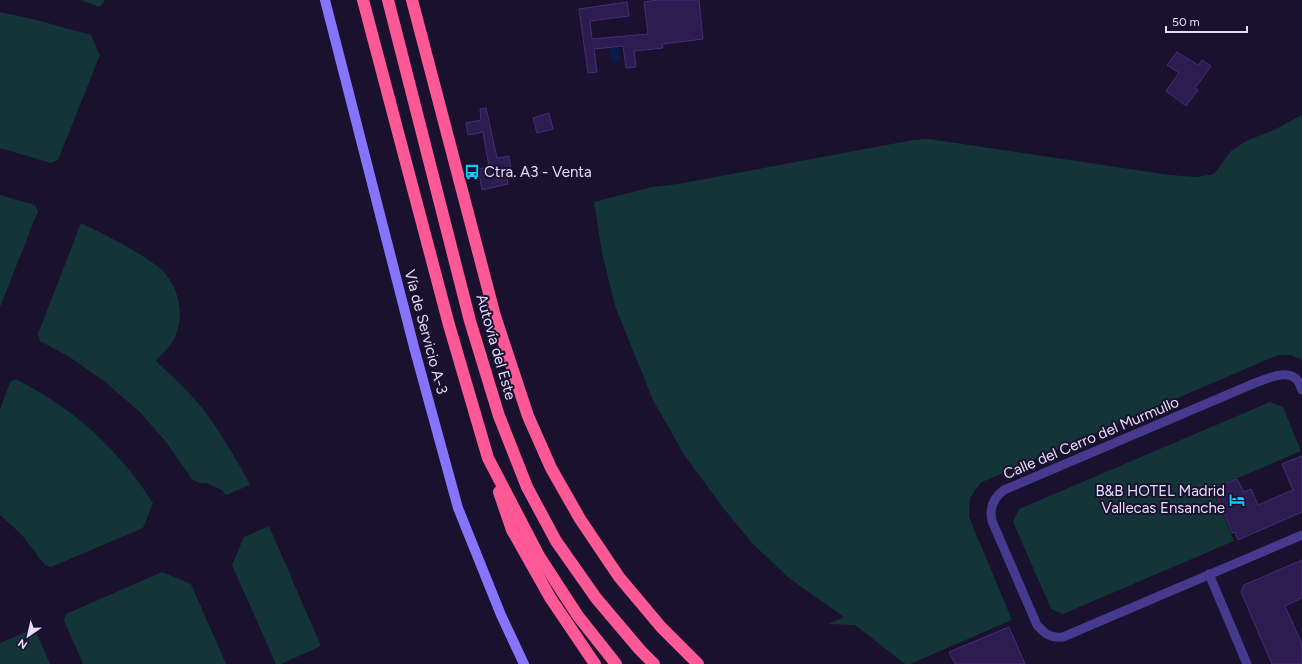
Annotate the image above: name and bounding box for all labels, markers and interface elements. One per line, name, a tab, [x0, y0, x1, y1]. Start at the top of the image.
scale bar	[1166, 8, 1247, 34]
text: 50 m	[1172, 15, 1200, 29]
bus stop icon: Ctra. A3 - Venta	[463, 163, 481, 181]
place label: Ctra. A3 - Venta	[484, 163, 592, 181]
street label: Vía de Servicio A-3	[401, 268, 451, 396]
street label: Autovía del Este	[472, 292, 520, 402]
street label: Calle del Cerro del Murmullo	[1000, 393, 1182, 483]
place label: B&B HOTEL Madrid Vallecas Ensanche	[1095, 482, 1225, 517]
hotel icon: B&B HOTEL Madrid Vallecas Ensanche	[1228, 491, 1246, 509]
north arrow	[8, 616, 48, 656]
text: N	[16, 636, 30, 652]

